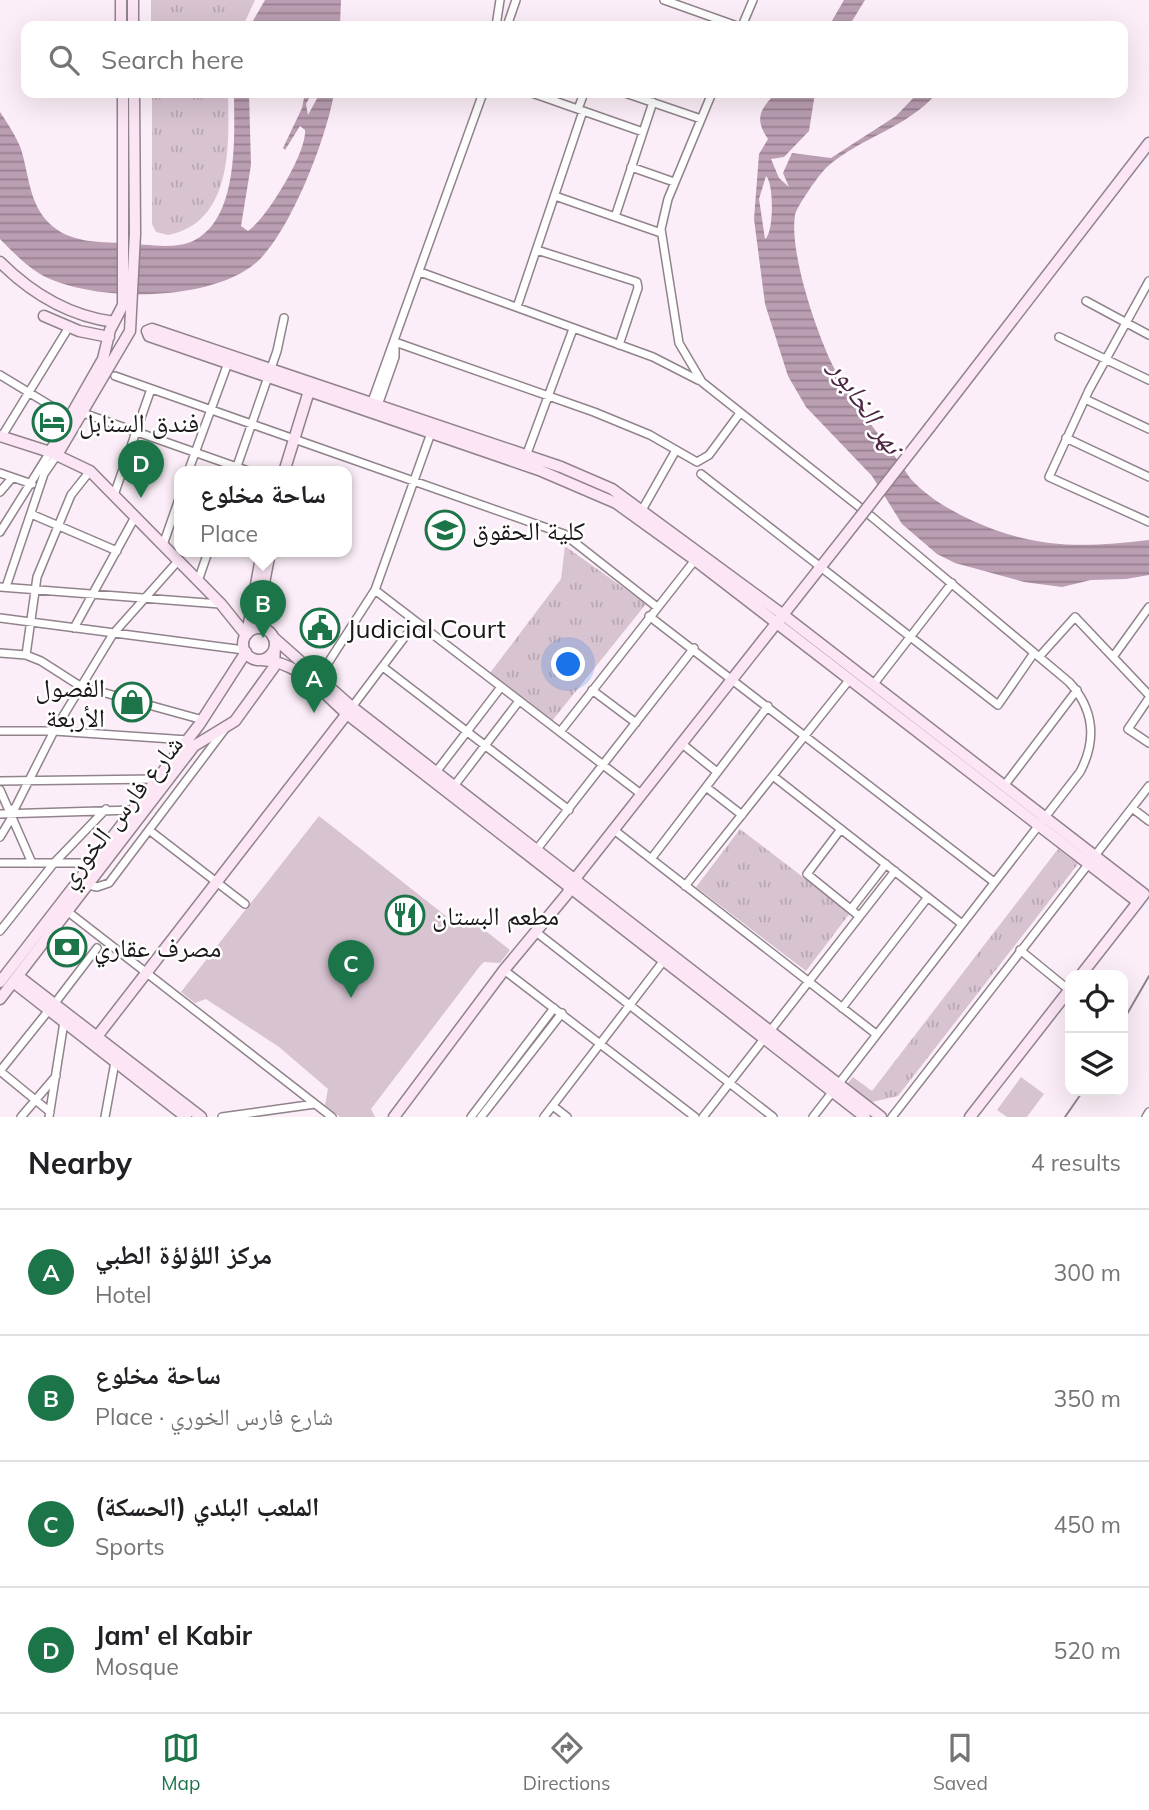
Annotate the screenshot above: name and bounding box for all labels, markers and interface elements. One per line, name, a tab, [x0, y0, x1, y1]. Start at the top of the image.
search box	[21, 21, 1128, 98]
icon: search	[45, 41, 83, 79]
text: Search here	[101, 43, 244, 76]
water label: نهر الخابور	[821, 350, 914, 464]
hotel icon: فندق السنابل	[31, 401, 73, 443]
place label: فندق السنابل	[79, 406, 199, 439]
pin: D	[118, 440, 164, 498]
popup	[174, 466, 352, 557]
text: ساحة مخلوع	[200, 477, 326, 510]
school or university icon: كلية الحقوق	[424, 509, 466, 551]
place label: كلية الحقوق	[472, 514, 585, 547]
text: Place	[200, 519, 258, 548]
pin: B	[240, 580, 286, 638]
public building icon: Judicial Court	[299, 607, 341, 649]
place label: Judicial Court	[347, 612, 506, 645]
your location	[551, 647, 585, 681]
pin: A	[291, 655, 337, 713]
place label: الفصول الأربعة	[35, 671, 105, 734]
shop icon: الفصول الأربعة	[111, 681, 153, 723]
street label: شارع فارس الخوري	[50, 728, 193, 897]
restaurant icon: مطعم البستان	[384, 894, 426, 936]
place label: مطعم البستان	[432, 899, 559, 933]
bank icon: مصرف عقاري	[46, 926, 88, 968]
place label: مصرف عقاري	[94, 931, 221, 968]
pin: C	[328, 940, 374, 998]
map controls	[1065, 970, 1128, 1096]
button: locate	[1065, 970, 1128, 1033]
button: layers	[1065, 1033, 1128, 1096]
text: Nearby	[28, 1144, 132, 1182]
text: 4 results	[1031, 1148, 1121, 1177]
text: مركز اللؤلؤة الطبي	[95, 1238, 272, 1271]
text: A	[42, 1258, 60, 1287]
text: 300 m	[1053, 1258, 1121, 1287]
text: Hotel	[95, 1280, 152, 1309]
text: ساحة مخلوع	[95, 1358, 221, 1391]
text: B	[43, 1384, 59, 1413]
text: 350 m	[1053, 1384, 1121, 1413]
text: Place · شارع فارس الخوري	[95, 1402, 333, 1431]
text: الملعب البلدي (الحسكة)	[95, 1490, 319, 1523]
text: C	[43, 1510, 59, 1539]
text: 450 m	[1053, 1510, 1121, 1539]
text: Sports	[95, 1532, 165, 1561]
text: Jam' el Kabir	[95, 1619, 252, 1652]
text: D	[42, 1636, 60, 1665]
text: 520 m	[1053, 1636, 1121, 1665]
text: Mosque	[95, 1652, 179, 1681]
tab: Map	[161, 1729, 200, 1795]
tab: Directions	[523, 1729, 611, 1795]
tab: Saved	[933, 1729, 988, 1795]

